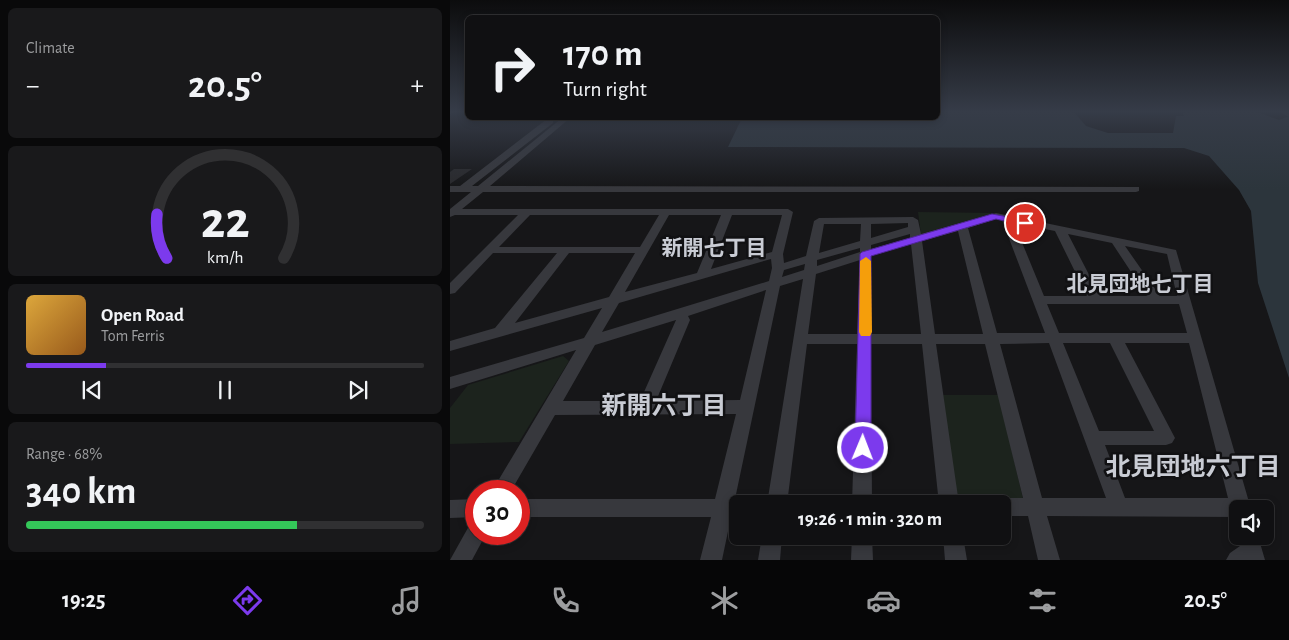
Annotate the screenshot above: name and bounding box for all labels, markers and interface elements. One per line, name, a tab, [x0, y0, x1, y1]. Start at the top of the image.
icon: right	[480, 35, 545, 100]
text: 170 m	[563, 37, 643, 72]
text: Climate	[26, 40, 75, 56]
text: 20.5°	[188, 67, 262, 105]
text: −	[26, 72, 39, 100]
text: +	[411, 72, 424, 100]
text: Turn right	[563, 78, 647, 100]
text: 22	[201, 195, 249, 247]
pin	[1004, 202, 1046, 244]
icon: arrive	[1011, 209, 1039, 237]
district label: 新開七丁目	[662, 237, 767, 259]
text: km/h	[207, 249, 243, 267]
district label: 北見団地七丁目	[1067, 273, 1214, 295]
text: Open Road	[101, 306, 184, 325]
text: Tom Ferris	[101, 328, 165, 344]
icon: previous	[78, 376, 106, 404]
icon: pause	[211, 376, 239, 404]
icon: next	[344, 376, 372, 404]
district label: 新開六丁目	[601, 392, 727, 419]
position arrow	[836, 421, 888, 473]
text: Range · 68%	[26, 446, 102, 462]
district label: 北見団地六丁目	[1105, 453, 1281, 480]
text: 340 km	[26, 473, 137, 511]
speed limit sign: 30	[465, 480, 530, 545]
map controls	[1229, 500, 1274, 545]
button: sound	[1229, 500, 1274, 545]
text: 19:26 · 1 min · 320 m	[798, 510, 942, 529]
icon: directions	[230, 583, 265, 618]
icon: music	[389, 583, 424, 618]
icon: phone	[548, 583, 583, 618]
icon: climate	[707, 583, 742, 618]
icon: car	[866, 583, 901, 618]
icon: filters	[1025, 583, 1060, 618]
text: 19:25	[62, 589, 105, 611]
text: 20.5°	[1184, 589, 1227, 611]

